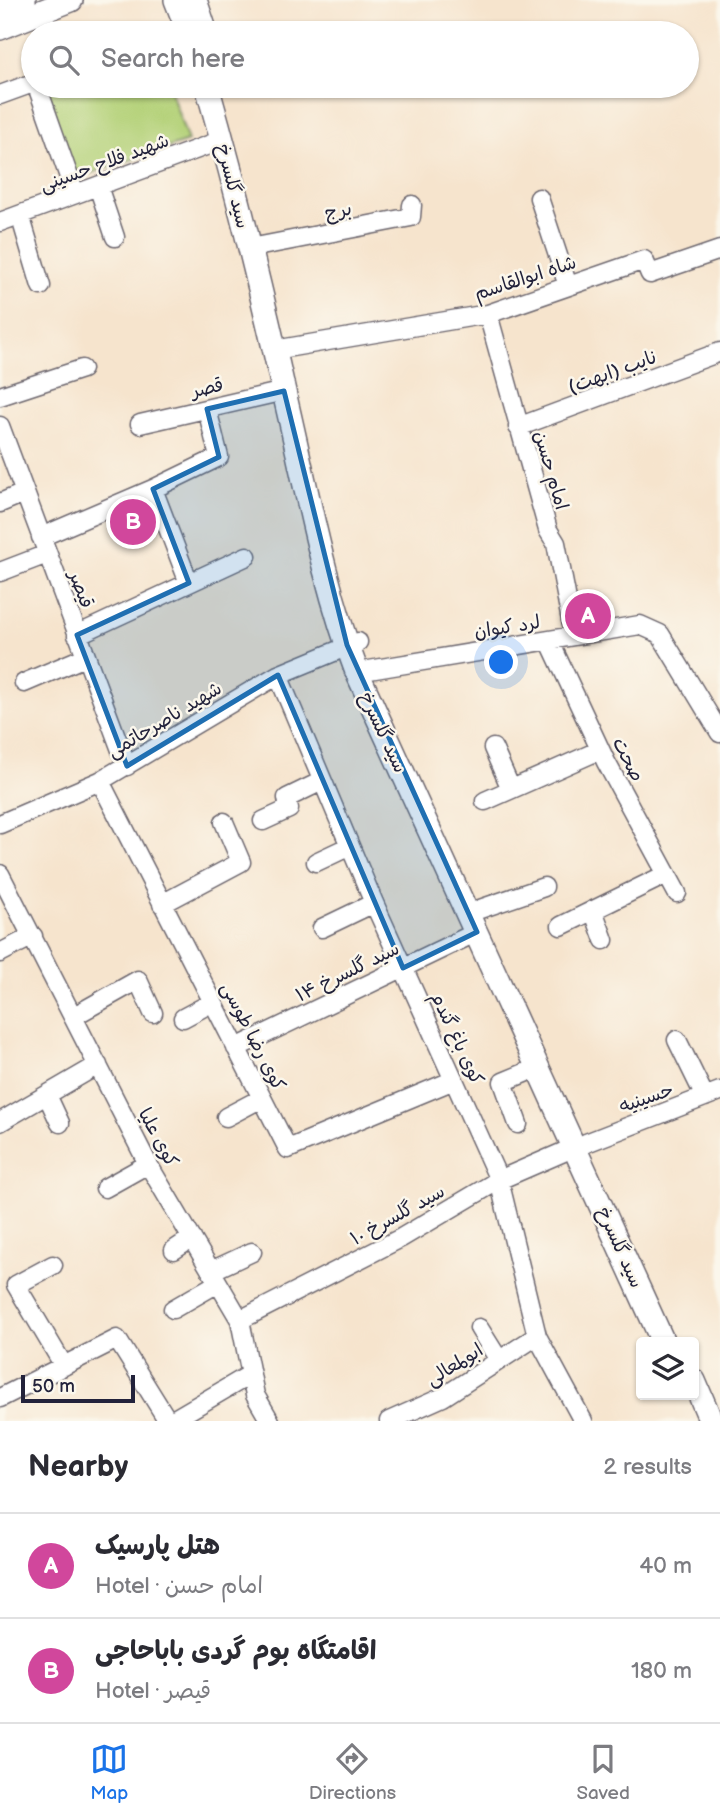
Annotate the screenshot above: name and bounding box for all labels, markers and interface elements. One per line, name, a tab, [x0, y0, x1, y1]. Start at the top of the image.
search box	[21, 21, 699, 98]
icon: search	[45, 41, 83, 79]
text: Search here	[101, 44, 245, 75]
street label: شهید فلاح حسینی	[37, 129, 172, 197]
street label: سید گلسرخ	[211, 142, 254, 231]
street label: برج	[323, 198, 354, 225]
street label: شاه ابوالقاسم	[471, 251, 580, 308]
street label: نایب (ابهت)	[565, 346, 660, 399]
street label: قصر	[187, 374, 226, 404]
street label: امام حسن	[526, 428, 573, 513]
pin: B	[110, 496, 156, 548]
street label: قیصر	[63, 566, 98, 611]
pin: A	[565, 590, 611, 642]
street label: لرد کیوان	[473, 611, 542, 644]
your location	[484, 645, 518, 679]
street label: شهید ناصرحاتمی	[103, 677, 226, 763]
street label: سید گلسرخ	[354, 689, 411, 777]
street label: صحت	[607, 734, 649, 786]
street label: سید گلسرخ ۱۴	[292, 937, 403, 1007]
street label: کوی رضا طوسی	[215, 979, 290, 1095]
street label: کوی باغ گندم	[423, 988, 488, 1090]
street label: حسینیه	[616, 1078, 677, 1118]
street label: کوی علیا	[133, 1104, 183, 1171]
street label: سید گلسرخ ۱۰	[346, 1180, 449, 1251]
street label: سید گلسرخ	[592, 1204, 648, 1292]
map controls	[636, 1337, 699, 1400]
button: layers	[636, 1337, 699, 1400]
street label: ابولمعالی	[422, 1339, 488, 1392]
scale bar	[21, 1372, 135, 1404]
text: 50 m	[32, 1375, 75, 1398]
text: Nearby	[28, 1449, 128, 1485]
text: 2 results	[603, 1453, 692, 1481]
text: هتل پارسیک	[95, 1531, 220, 1562]
text: A	[44, 1552, 58, 1580]
text: 40 m	[639, 1552, 692, 1580]
text: Hotel · امام حسن	[95, 1572, 263, 1600]
text: اقامتگاه بوم گردی باباحاجی	[95, 1636, 377, 1667]
text: B	[43, 1657, 59, 1685]
text: 180 m	[631, 1657, 692, 1685]
text: Hotel · قیصر	[95, 1677, 211, 1705]
tab: Map	[90, 1740, 128, 1805]
tab: Directions	[309, 1740, 396, 1805]
tab: Saved	[576, 1740, 630, 1805]

